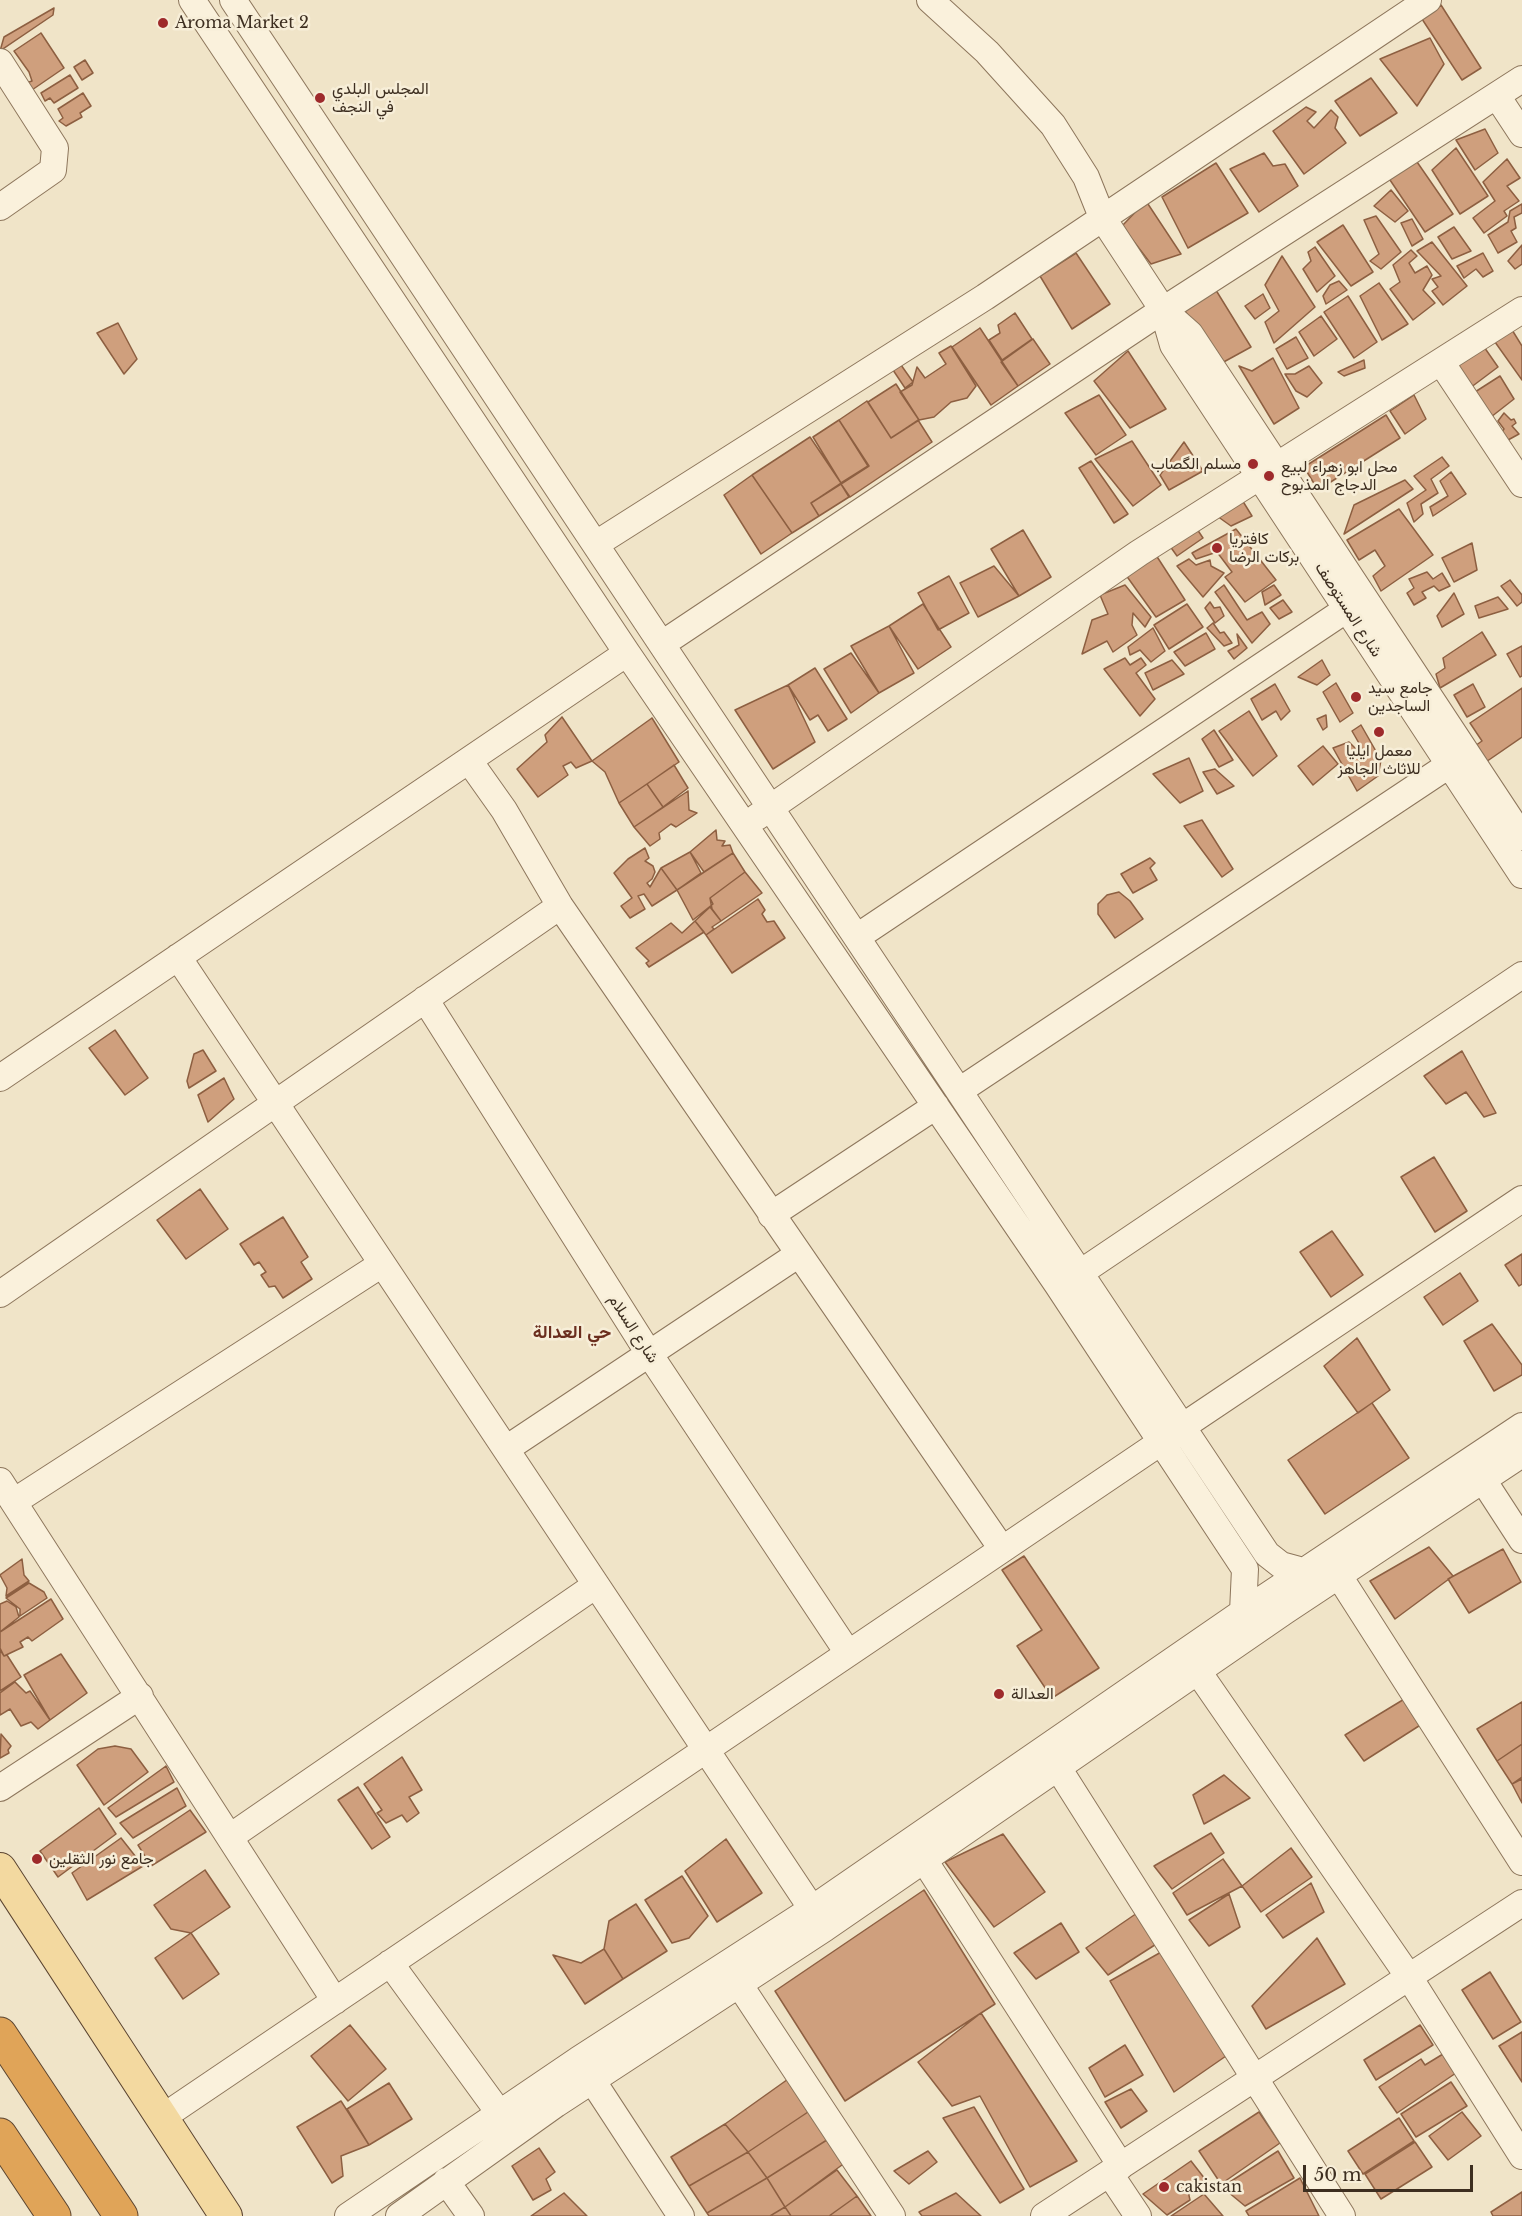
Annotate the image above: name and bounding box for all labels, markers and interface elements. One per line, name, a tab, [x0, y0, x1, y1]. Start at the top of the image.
place label: Aroma Market 2	[175, 13, 309, 33]
marker: Aroma Market 2	[156, 16, 170, 30]
place label: المجلس البلدي في النجف	[332, 79, 429, 117]
marker: المجلس البلدي في النجف	[313, 91, 327, 105]
place label: مسلم الگصاب	[1151, 454, 1241, 474]
marker: مسلم الگصاب	[1246, 457, 1260, 471]
place label: محل ابو زهراء لبيع الدجاج المذبوح	[1281, 457, 1398, 495]
marker: محل ابو زهراء لبيع الدجاج المذبوح	[1262, 469, 1276, 483]
place label: كافتريا بركات الرضا	[1229, 529, 1299, 567]
marker: كافتريا بركات الرضا	[1210, 541, 1224, 555]
street label: شارع المستوصف	[1310, 559, 1386, 661]
place label: جامع سيد الساجدين	[1368, 678, 1433, 716]
marker: جامع سيد الساجدين	[1349, 690, 1363, 704]
marker: معمل ايليا للاثاث الجاهز	[1372, 725, 1386, 739]
place label: معمل ايليا للاثاث الجاهز	[1337, 741, 1421, 779]
street label: شارع السلام	[604, 1291, 662, 1367]
district label: حي العدالة	[533, 1322, 611, 1344]
place label: العدالة	[1011, 1684, 1054, 1704]
marker: العدالة	[992, 1687, 1006, 1701]
place label: جامع نور الثقلين	[49, 1849, 154, 1869]
marker: جامع نور الثقلين	[30, 1852, 44, 1866]
scale bar	[1306, 2153, 1476, 2191]
text: 50 m	[1314, 2164, 1362, 2186]
place label: cakistan	[1176, 2177, 1242, 2197]
marker: cakistan	[1157, 2180, 1171, 2194]

